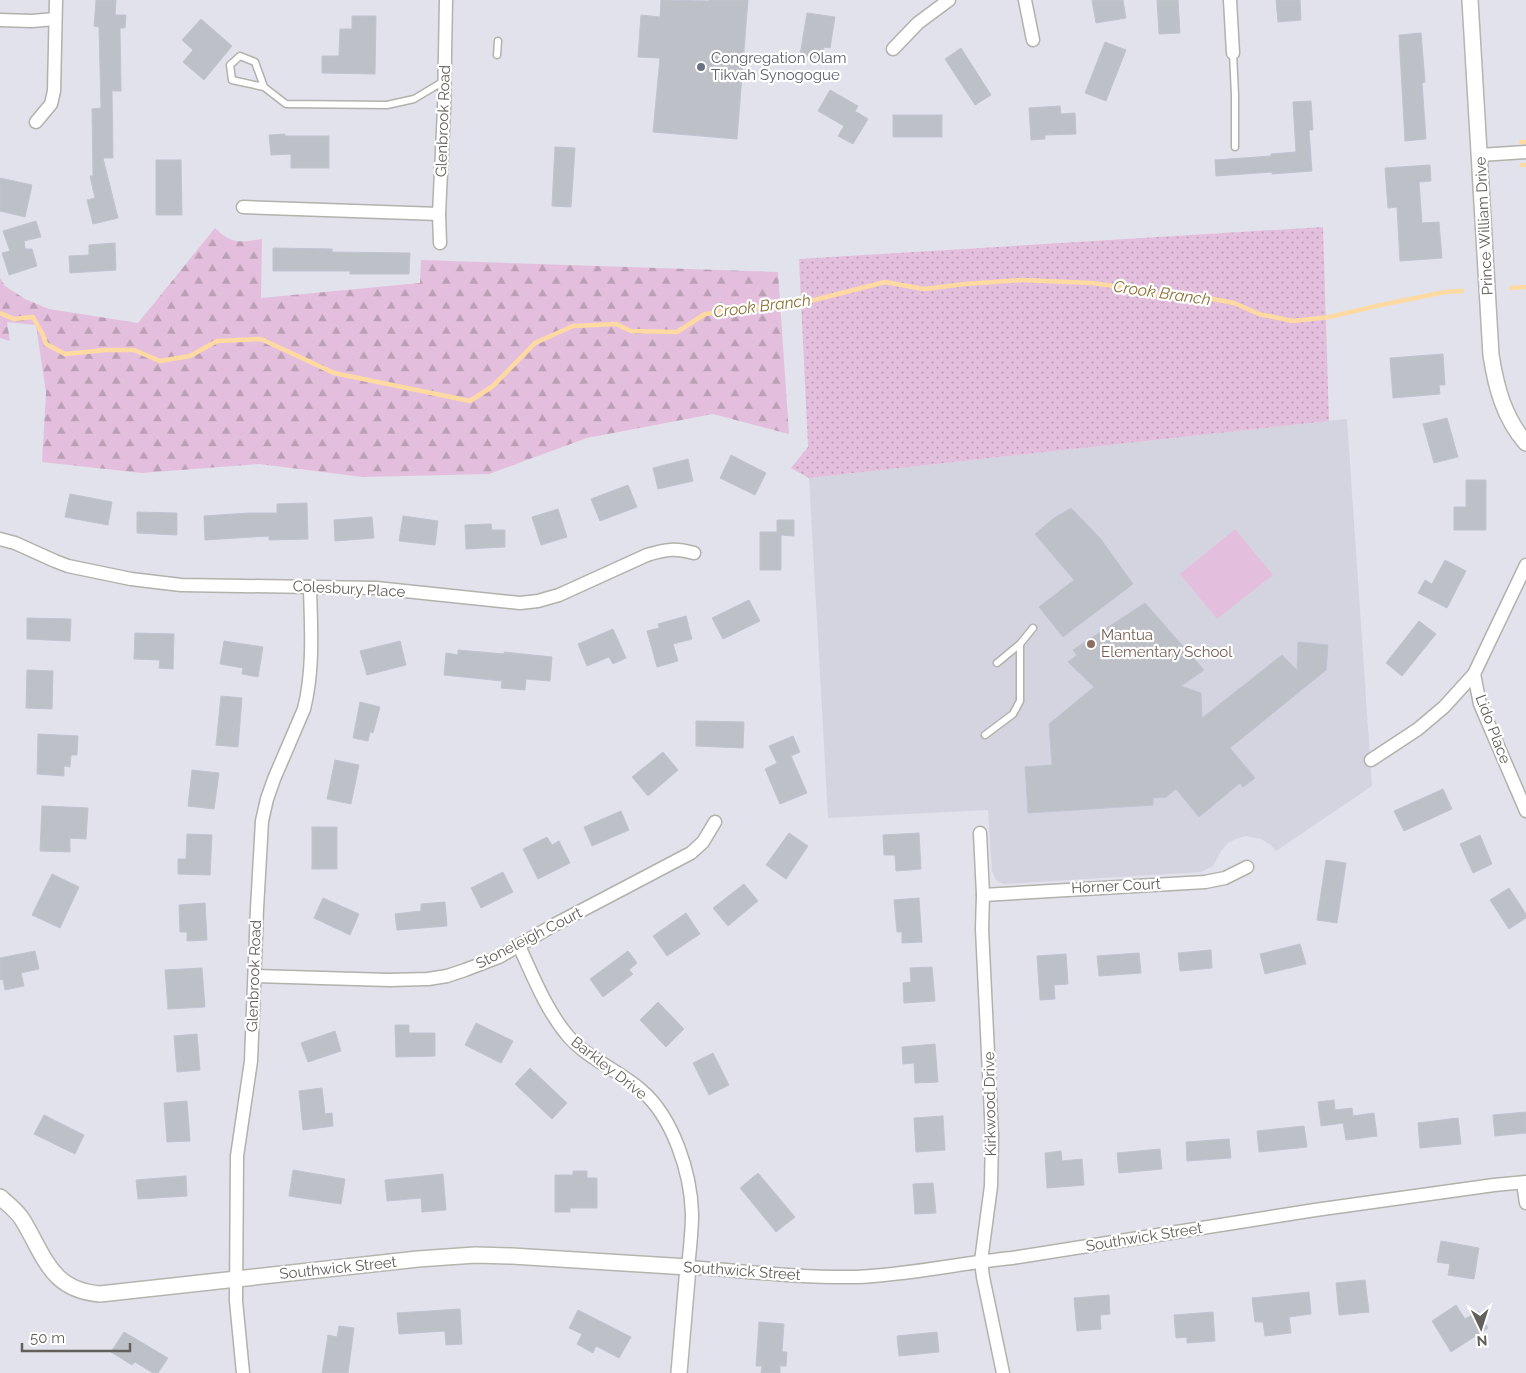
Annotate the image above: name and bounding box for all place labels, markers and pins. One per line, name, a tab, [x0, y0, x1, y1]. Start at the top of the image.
place label: Congregation Olam Tikvah Synogogue	[711, 49, 847, 84]
marker: Congregation Olam Tikvah Synogogue	[695, 61, 707, 73]
place label: Mantua Elementary School	[1101, 626, 1233, 661]
marker: Mantua Elementary School	[1085, 638, 1097, 650]

